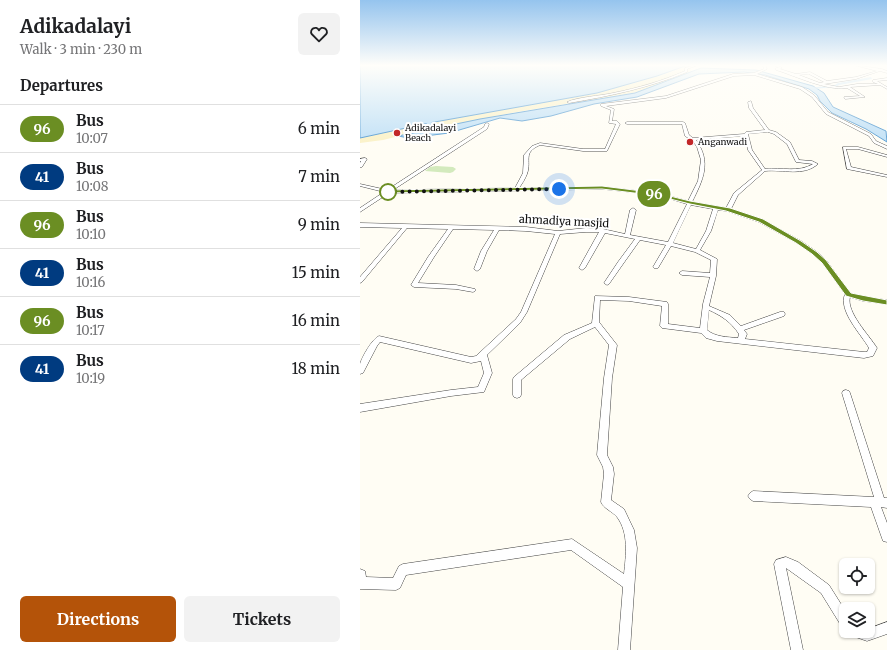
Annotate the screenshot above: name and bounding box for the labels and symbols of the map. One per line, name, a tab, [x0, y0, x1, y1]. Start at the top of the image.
place label: Adikadalayi Beach	[404, 122, 456, 143]
marker: Adikadalayi Beach	[392, 128, 402, 138]
place label: Anganwadi	[697, 136, 747, 147]
marker: Anganwadi	[685, 137, 695, 147]
your location	[549, 179, 569, 199]
line badge: 96	[636, 181, 672, 207]
unlabelled marker	[379, 183, 397, 201]
street label: ahmadiya masjid	[519, 212, 610, 230]

